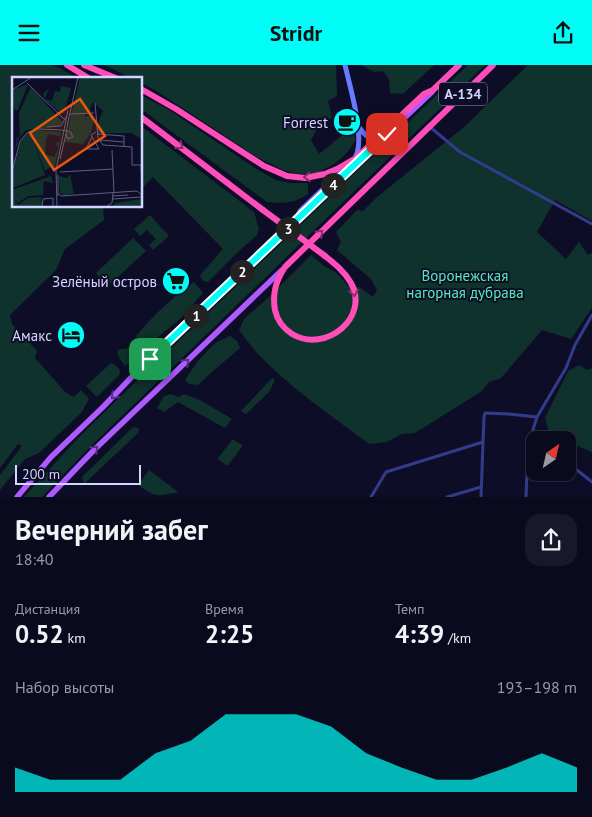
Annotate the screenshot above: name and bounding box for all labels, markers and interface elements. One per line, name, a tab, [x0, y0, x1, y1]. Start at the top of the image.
icon: menu	[15, 19, 43, 47]
text: Stridr	[270, 19, 322, 47]
icon: share	[549, 19, 577, 47]
inset map	[12, 77, 142, 207]
road number: А-134	[439, 83, 487, 105]
cafe icon: Forrest	[332, 107, 362, 137]
place label: Forrest	[283, 113, 328, 132]
pin	[366, 113, 408, 155]
icon: check	[373, 120, 401, 148]
one-way arrow	[174, 141, 183, 149]
one-way arrow	[302, 172, 310, 183]
pin: 4	[320, 173, 346, 197]
text: 4	[330, 176, 337, 194]
pin: 3	[276, 217, 300, 241]
text: 3	[285, 220, 292, 238]
one-way arrow	[314, 229, 323, 238]
pin: 2	[230, 259, 254, 285]
text: 2	[239, 263, 246, 281]
supermarket icon: Зелёный остров	[161, 266, 191, 296]
park label: Воронежская нагорная дубрава	[406, 266, 524, 302]
place label: Зелёный остров	[52, 272, 157, 291]
one-way arrow	[348, 289, 358, 298]
pin: 1	[184, 303, 208, 329]
text: 1	[193, 307, 200, 325]
hotel icon: Амакс	[56, 320, 86, 350]
place label: Амакс	[12, 326, 52, 345]
pin	[129, 338, 171, 380]
icon: arrive	[136, 345, 164, 373]
one-way arrow	[180, 359, 189, 368]
one-way arrow	[111, 390, 120, 399]
north arrow	[526, 431, 576, 481]
map controls	[526, 431, 576, 481]
one-way arrow	[89, 446, 98, 455]
scale bar	[15, 462, 141, 485]
text: 200 m	[22, 465, 60, 483]
text: Вечерний забег	[15, 511, 208, 548]
button: share	[525, 514, 577, 566]
text: 18:40	[15, 549, 53, 569]
text: Дистанция	[15, 600, 80, 618]
text: Время	[205, 600, 244, 618]
text: Темп	[395, 600, 425, 618]
text: 0.52	[15, 618, 64, 650]
text: 2:25	[205, 618, 254, 650]
text: 4:39	[395, 618, 444, 650]
text: km	[64, 629, 86, 647]
text: /km	[444, 629, 471, 647]
text: Набор высоты	[15, 677, 114, 697]
text: 193–198 m	[497, 677, 577, 697]

